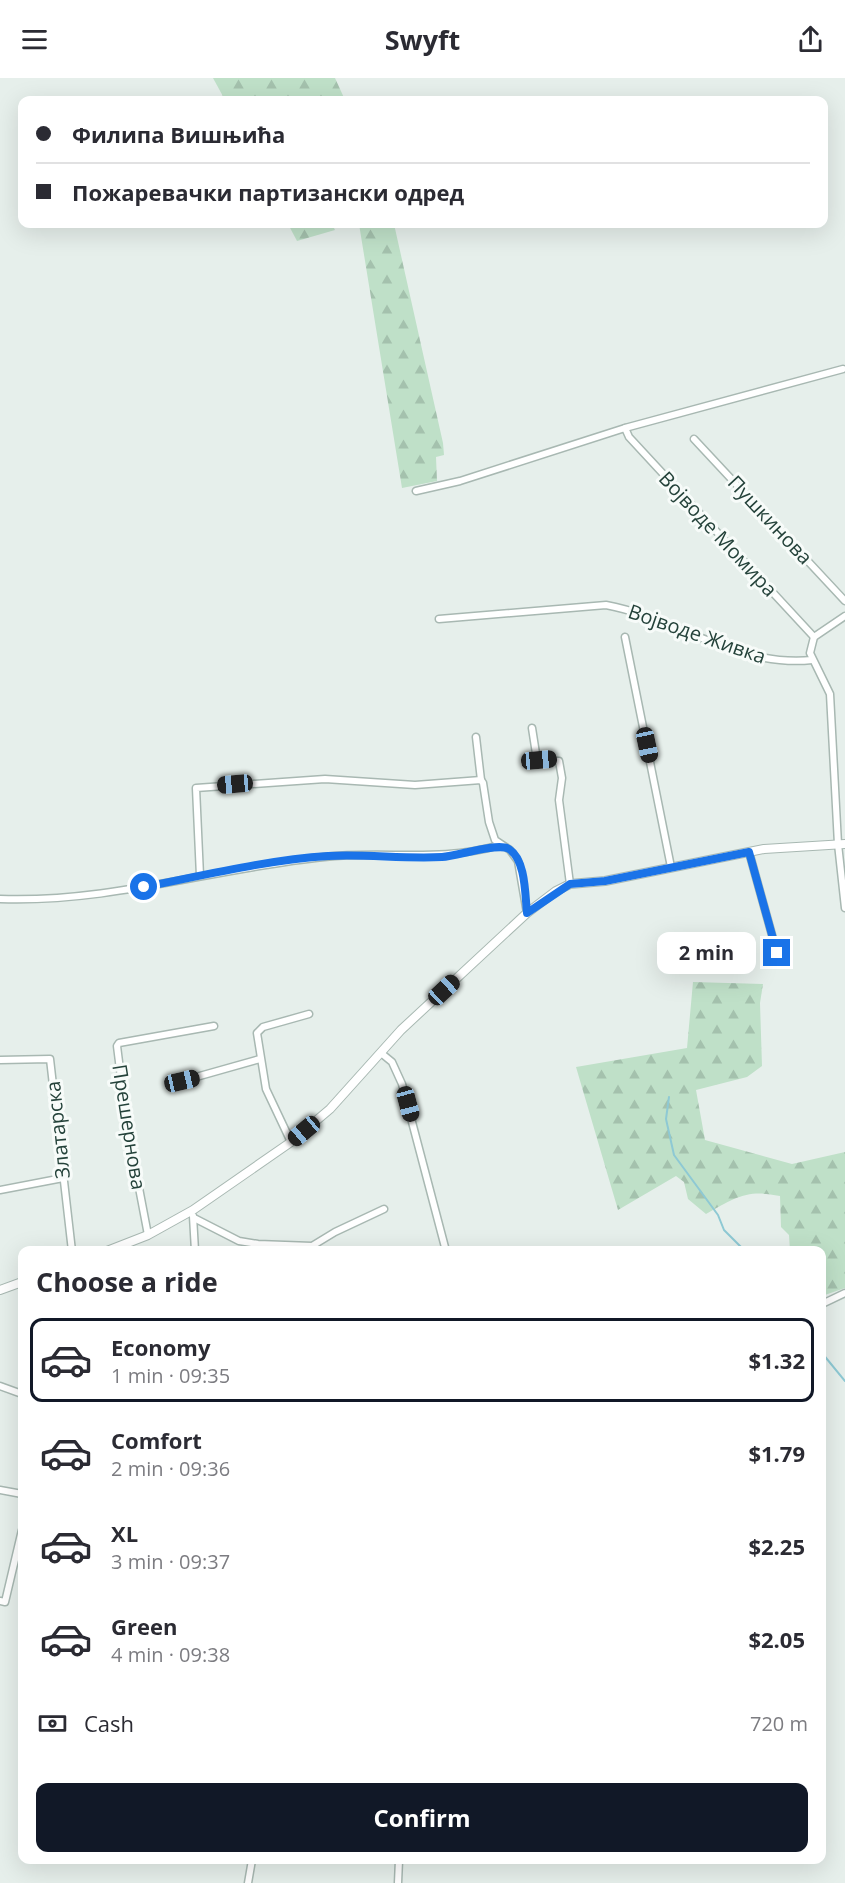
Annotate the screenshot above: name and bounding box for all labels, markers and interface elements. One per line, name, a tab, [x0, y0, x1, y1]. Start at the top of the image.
text: Swyft	[385, 21, 460, 58]
icon: menu	[18, 23, 51, 56]
icon: share	[794, 23, 827, 56]
text: Филипа Вишњића	[72, 119, 285, 149]
text: Пожаревачки партизански одред	[72, 177, 464, 207]
street label: Војводе Момира	[653, 465, 784, 602]
street label: Пушкинова	[722, 469, 819, 570]
street label: Војводе Живка	[625, 597, 770, 670]
car	[634, 726, 660, 764]
car	[520, 749, 558, 771]
car	[216, 773, 254, 795]
route start	[130, 873, 157, 900]
callout: 2 min	[657, 932, 756, 974]
text: 2 min	[679, 939, 734, 966]
route end	[763, 939, 790, 966]
car	[425, 971, 463, 1009]
street label: Прешернова	[106, 1062, 153, 1192]
car	[162, 1068, 202, 1094]
street label: Златарска	[39, 1080, 76, 1180]
car	[395, 1084, 421, 1124]
car	[284, 1113, 324, 1149]
text: Choose a ride	[36, 1263, 218, 1300]
text: Economy	[111, 1332, 210, 1362]
icon: car	[39, 1333, 93, 1387]
text: $1.32	[748, 1345, 805, 1375]
text: 1 min · 09:35	[111, 1362, 230, 1389]
text: Comfort	[111, 1425, 202, 1455]
icon: car	[39, 1426, 93, 1480]
text: $1.79	[748, 1438, 805, 1468]
text: 2 min · 09:36	[111, 1455, 230, 1482]
text: XL	[111, 1518, 138, 1548]
icon: car	[39, 1519, 93, 1573]
text: $2.25	[748, 1531, 805, 1561]
text: 3 min · 09:37	[111, 1548, 230, 1575]
text: Green	[111, 1611, 177, 1641]
icon: car	[39, 1612, 93, 1666]
text: $2.05	[748, 1624, 805, 1654]
text: 4 min · 09:38	[111, 1641, 230, 1668]
icon: cash	[36, 1707, 69, 1740]
text: Cash	[84, 1708, 134, 1738]
text: 720 m	[750, 1710, 808, 1737]
button: Confirm	[36, 1783, 808, 1852]

